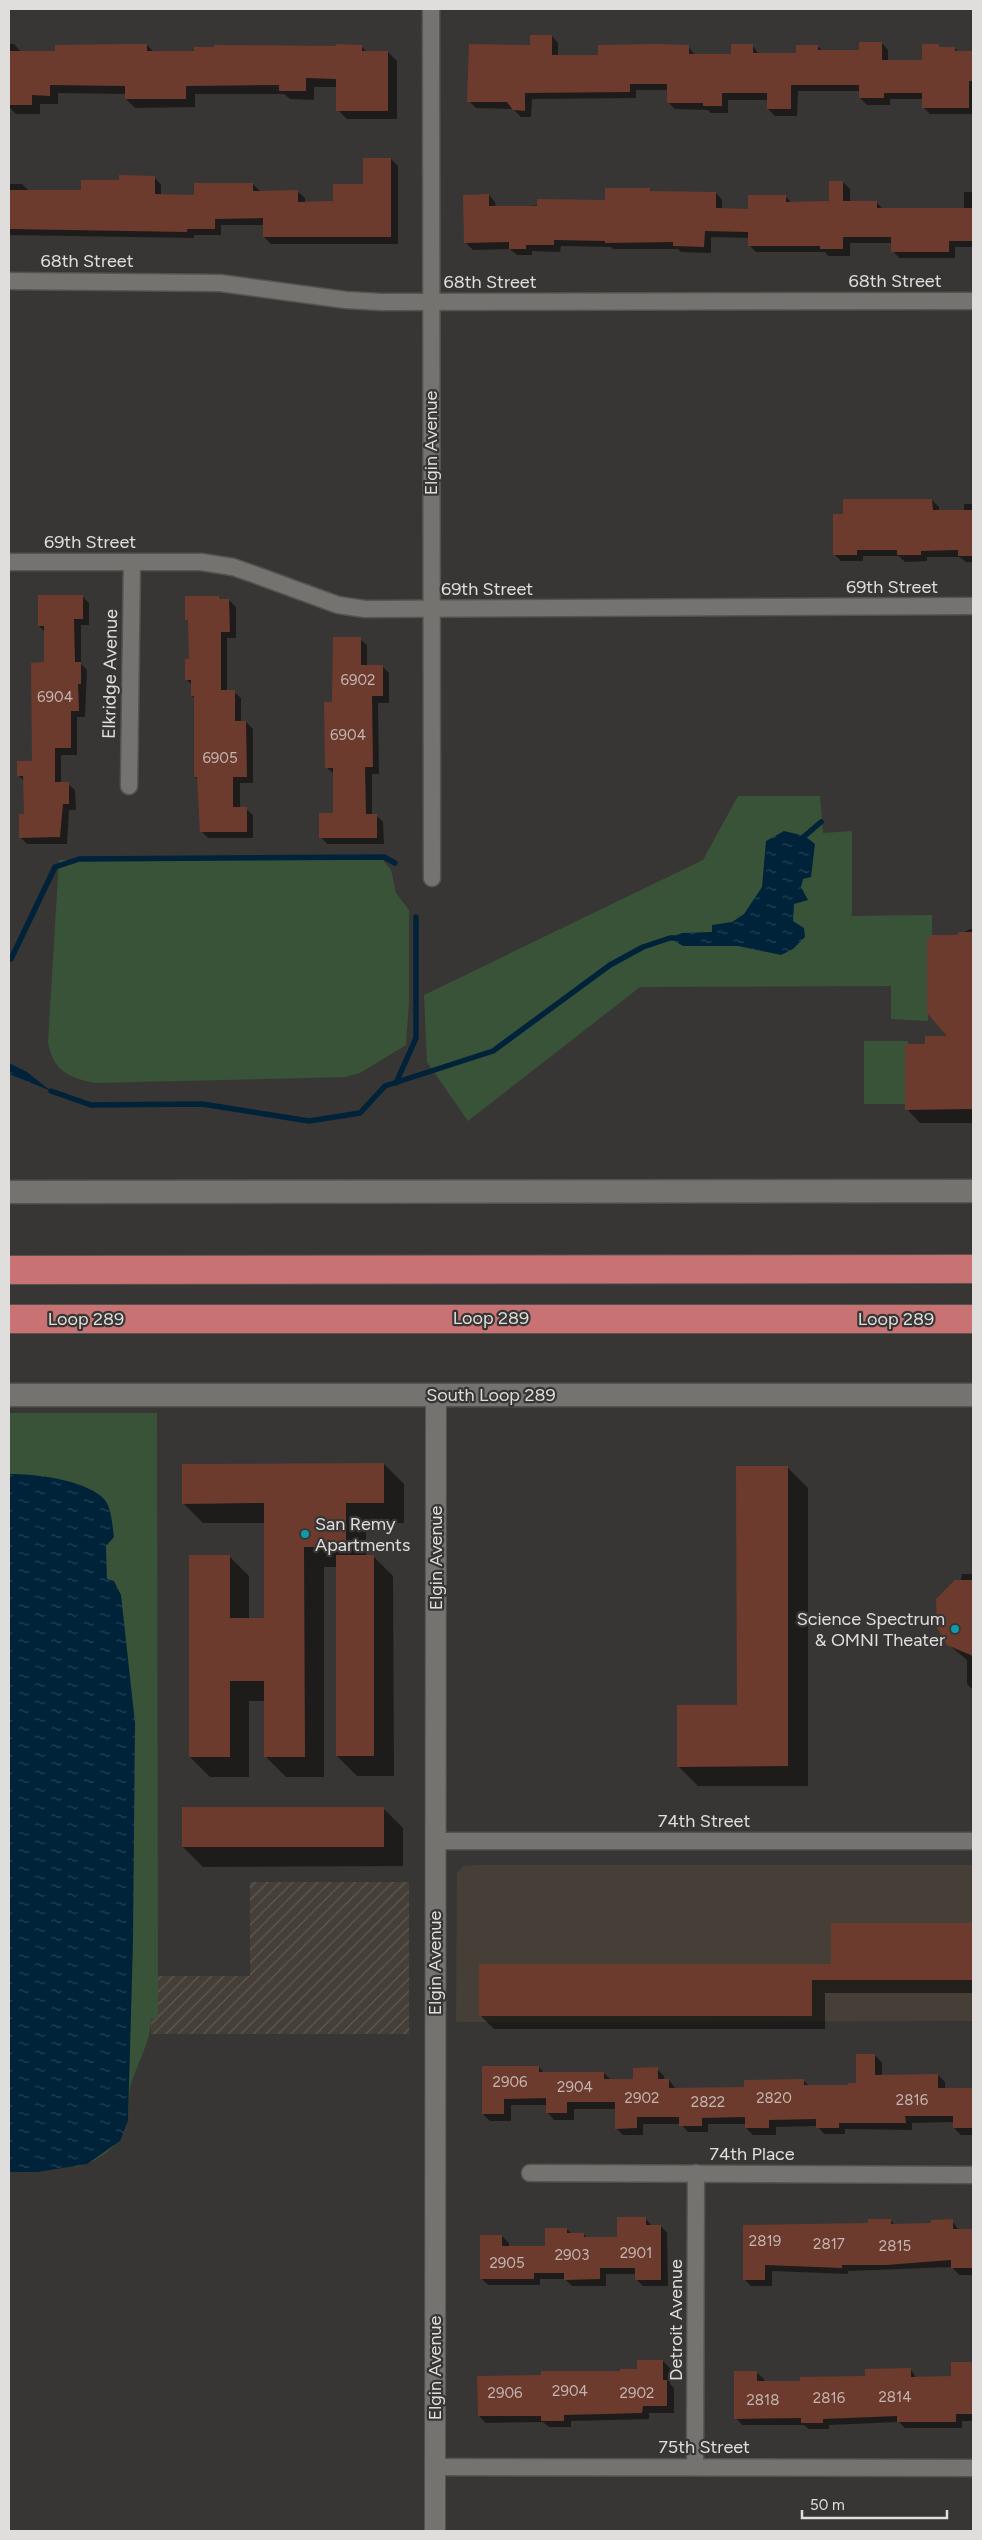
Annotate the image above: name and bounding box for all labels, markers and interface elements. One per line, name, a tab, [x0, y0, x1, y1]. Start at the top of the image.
street label: 68th Street	[41, 250, 134, 272]
street label: 68th Street	[849, 270, 942, 292]
street label: 68th Street	[444, 271, 537, 293]
street label: Elgin Avenue	[420, 390, 442, 495]
street label: 69th Street	[44, 531, 136, 553]
street label: 69th Street	[846, 576, 938, 598]
street label: 69th Street	[441, 578, 533, 600]
street label: Elkridge Avenue	[98, 609, 122, 739]
house number: 6902	[341, 671, 375, 689]
house number: 6904	[37, 688, 73, 706]
house number: 6904	[330, 726, 366, 744]
house number: 6905	[202, 749, 238, 767]
street label: Loop 289	[453, 1307, 529, 1329]
street label: Loop 289	[48, 1308, 124, 1330]
street label: Loop 289	[858, 1308, 934, 1330]
street label: South Loop 289	[426, 1384, 556, 1406]
street label: Elgin Avenue	[425, 1505, 447, 1610]
place label: San Remy Apartments	[315, 1513, 410, 1556]
marker: San Remy Apartments	[299, 1528, 311, 1540]
place label: Science Spectrum & OMNI Theater	[797, 1608, 945, 1651]
marker: Science Spectrum & OMNI Theater	[949, 1623, 961, 1635]
street label: 74th Street	[658, 1810, 750, 1832]
street label: Elgin Avenue	[424, 1910, 446, 2015]
house number: 2906	[493, 2073, 528, 2091]
house number: 2904	[557, 2078, 593, 2096]
house number: 2902	[625, 2089, 659, 2107]
house number: 2820	[756, 2089, 792, 2107]
house number: 2816	[896, 2091, 929, 2109]
house number: 2822	[691, 2093, 725, 2111]
street label: 74th Place	[709, 2143, 795, 2165]
house number: 2819	[749, 2232, 781, 2250]
house number: 2817	[813, 2235, 845, 2253]
house number: 2815	[879, 2237, 911, 2255]
house number: 2901	[620, 2244, 652, 2262]
house number: 2903	[555, 2246, 589, 2264]
house number: 2905	[489, 2254, 525, 2272]
street label: Detroit Avenue	[665, 2259, 687, 2381]
street label: Elgin Avenue	[424, 2315, 446, 2420]
house number: 2904	[552, 2382, 588, 2400]
house number: 2906	[488, 2384, 523, 2402]
house number: 2902	[620, 2384, 654, 2402]
house number: 2814	[878, 2388, 912, 2406]
house number: 2816	[813, 2389, 846, 2407]
house number: 2818	[746, 2391, 780, 2409]
street label: 75th Street	[658, 2436, 750, 2458]
scale bar	[802, 2488, 947, 2520]
text: 50 m	[810, 2496, 845, 2514]

